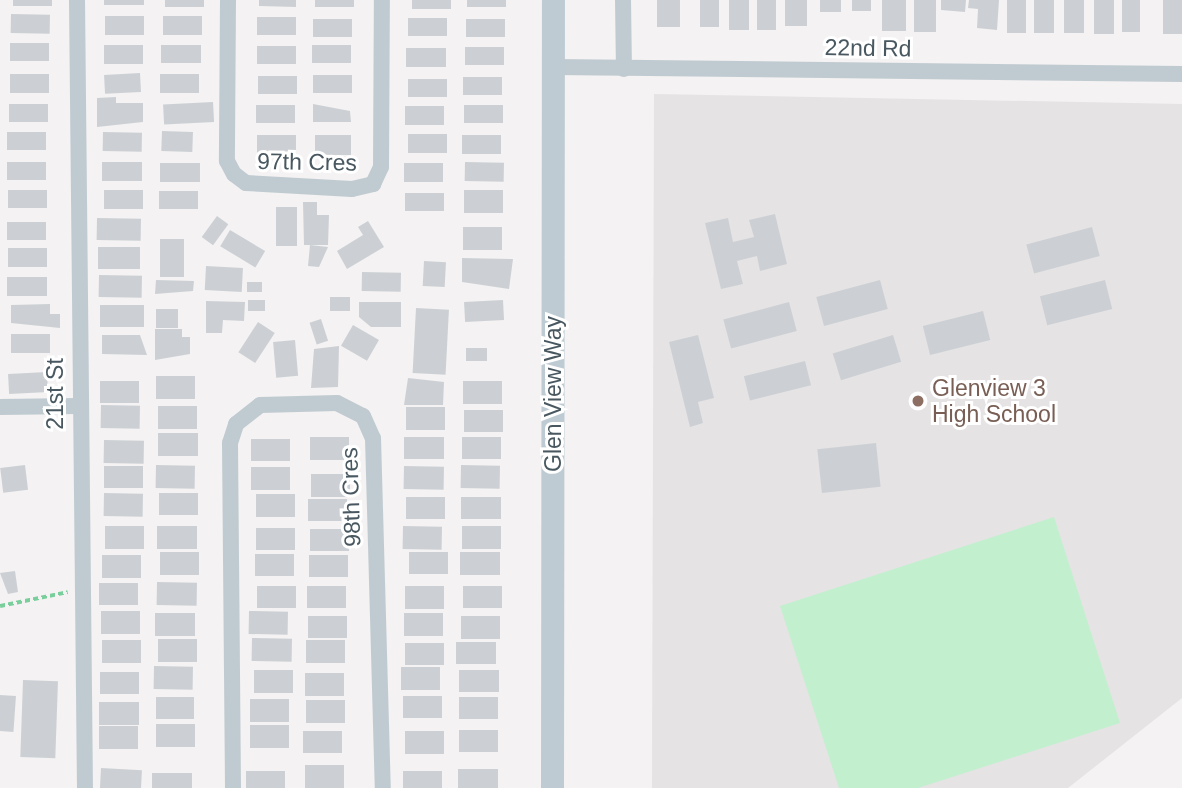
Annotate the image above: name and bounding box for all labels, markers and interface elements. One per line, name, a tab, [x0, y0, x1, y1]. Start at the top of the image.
street label: 22nd Rd	[824, 33, 912, 63]
street label: 97th Cres	[257, 147, 357, 177]
street label: Glen View Way	[539, 316, 567, 472]
street label: 21st St	[41, 358, 69, 430]
place label: Glenview 3 High School	[932, 374, 1056, 428]
marker: Glenview 3 High School	[910, 393, 926, 409]
street label: 98th Cres	[335, 447, 367, 547]

